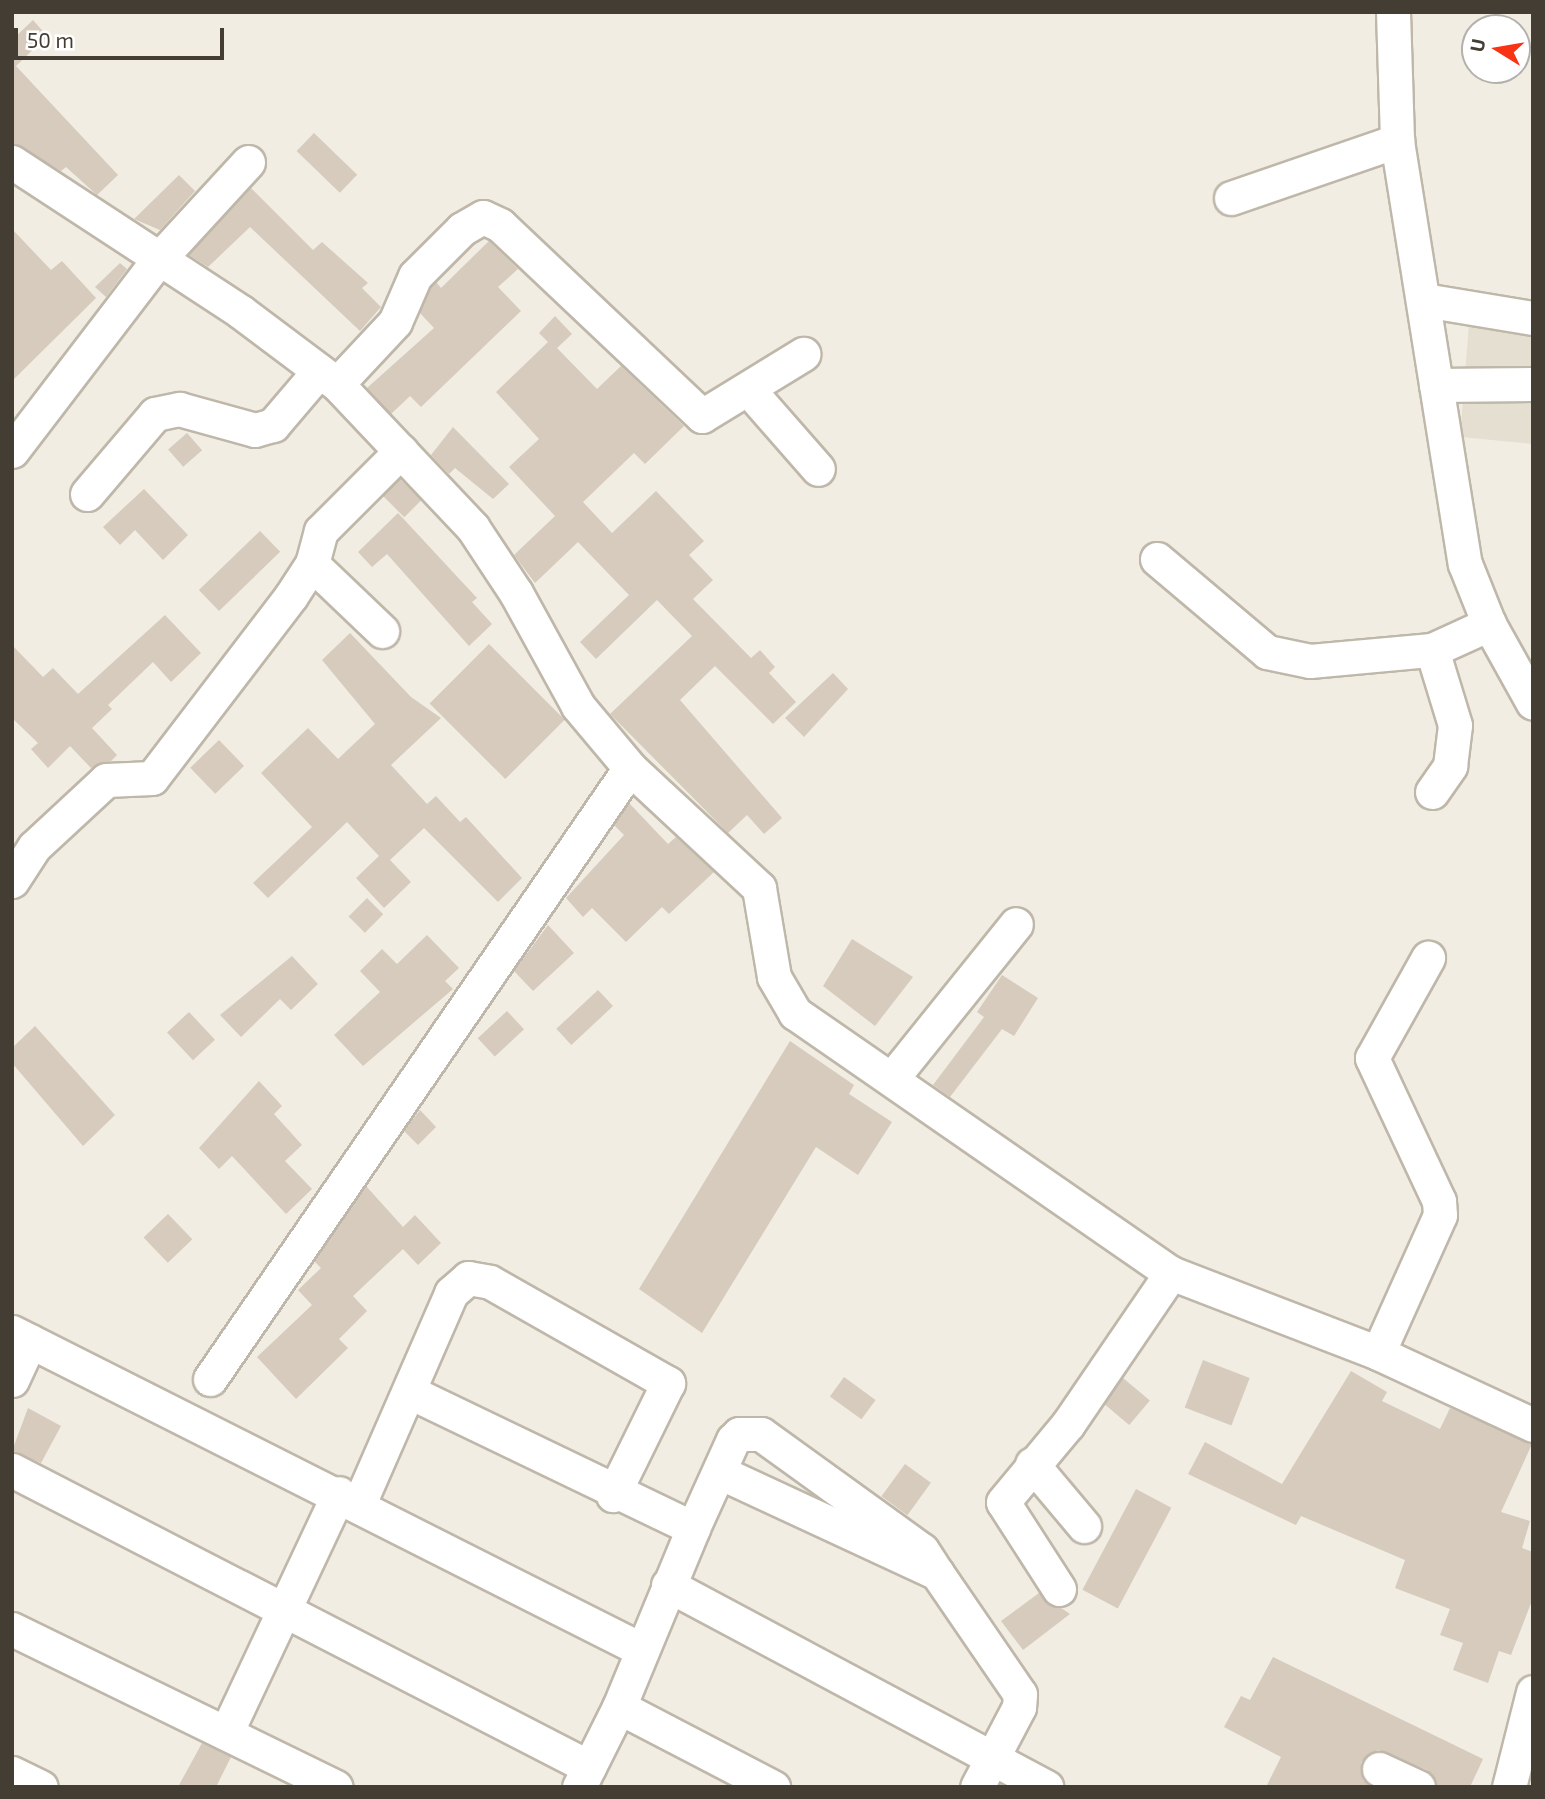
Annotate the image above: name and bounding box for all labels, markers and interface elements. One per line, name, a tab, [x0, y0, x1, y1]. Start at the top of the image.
scale bar	[18, 14, 228, 58]
north arrow	[1461, 14, 1531, 84]
text: 50 m	[27, 27, 74, 52]
text: U	[1464, 37, 1489, 54]

